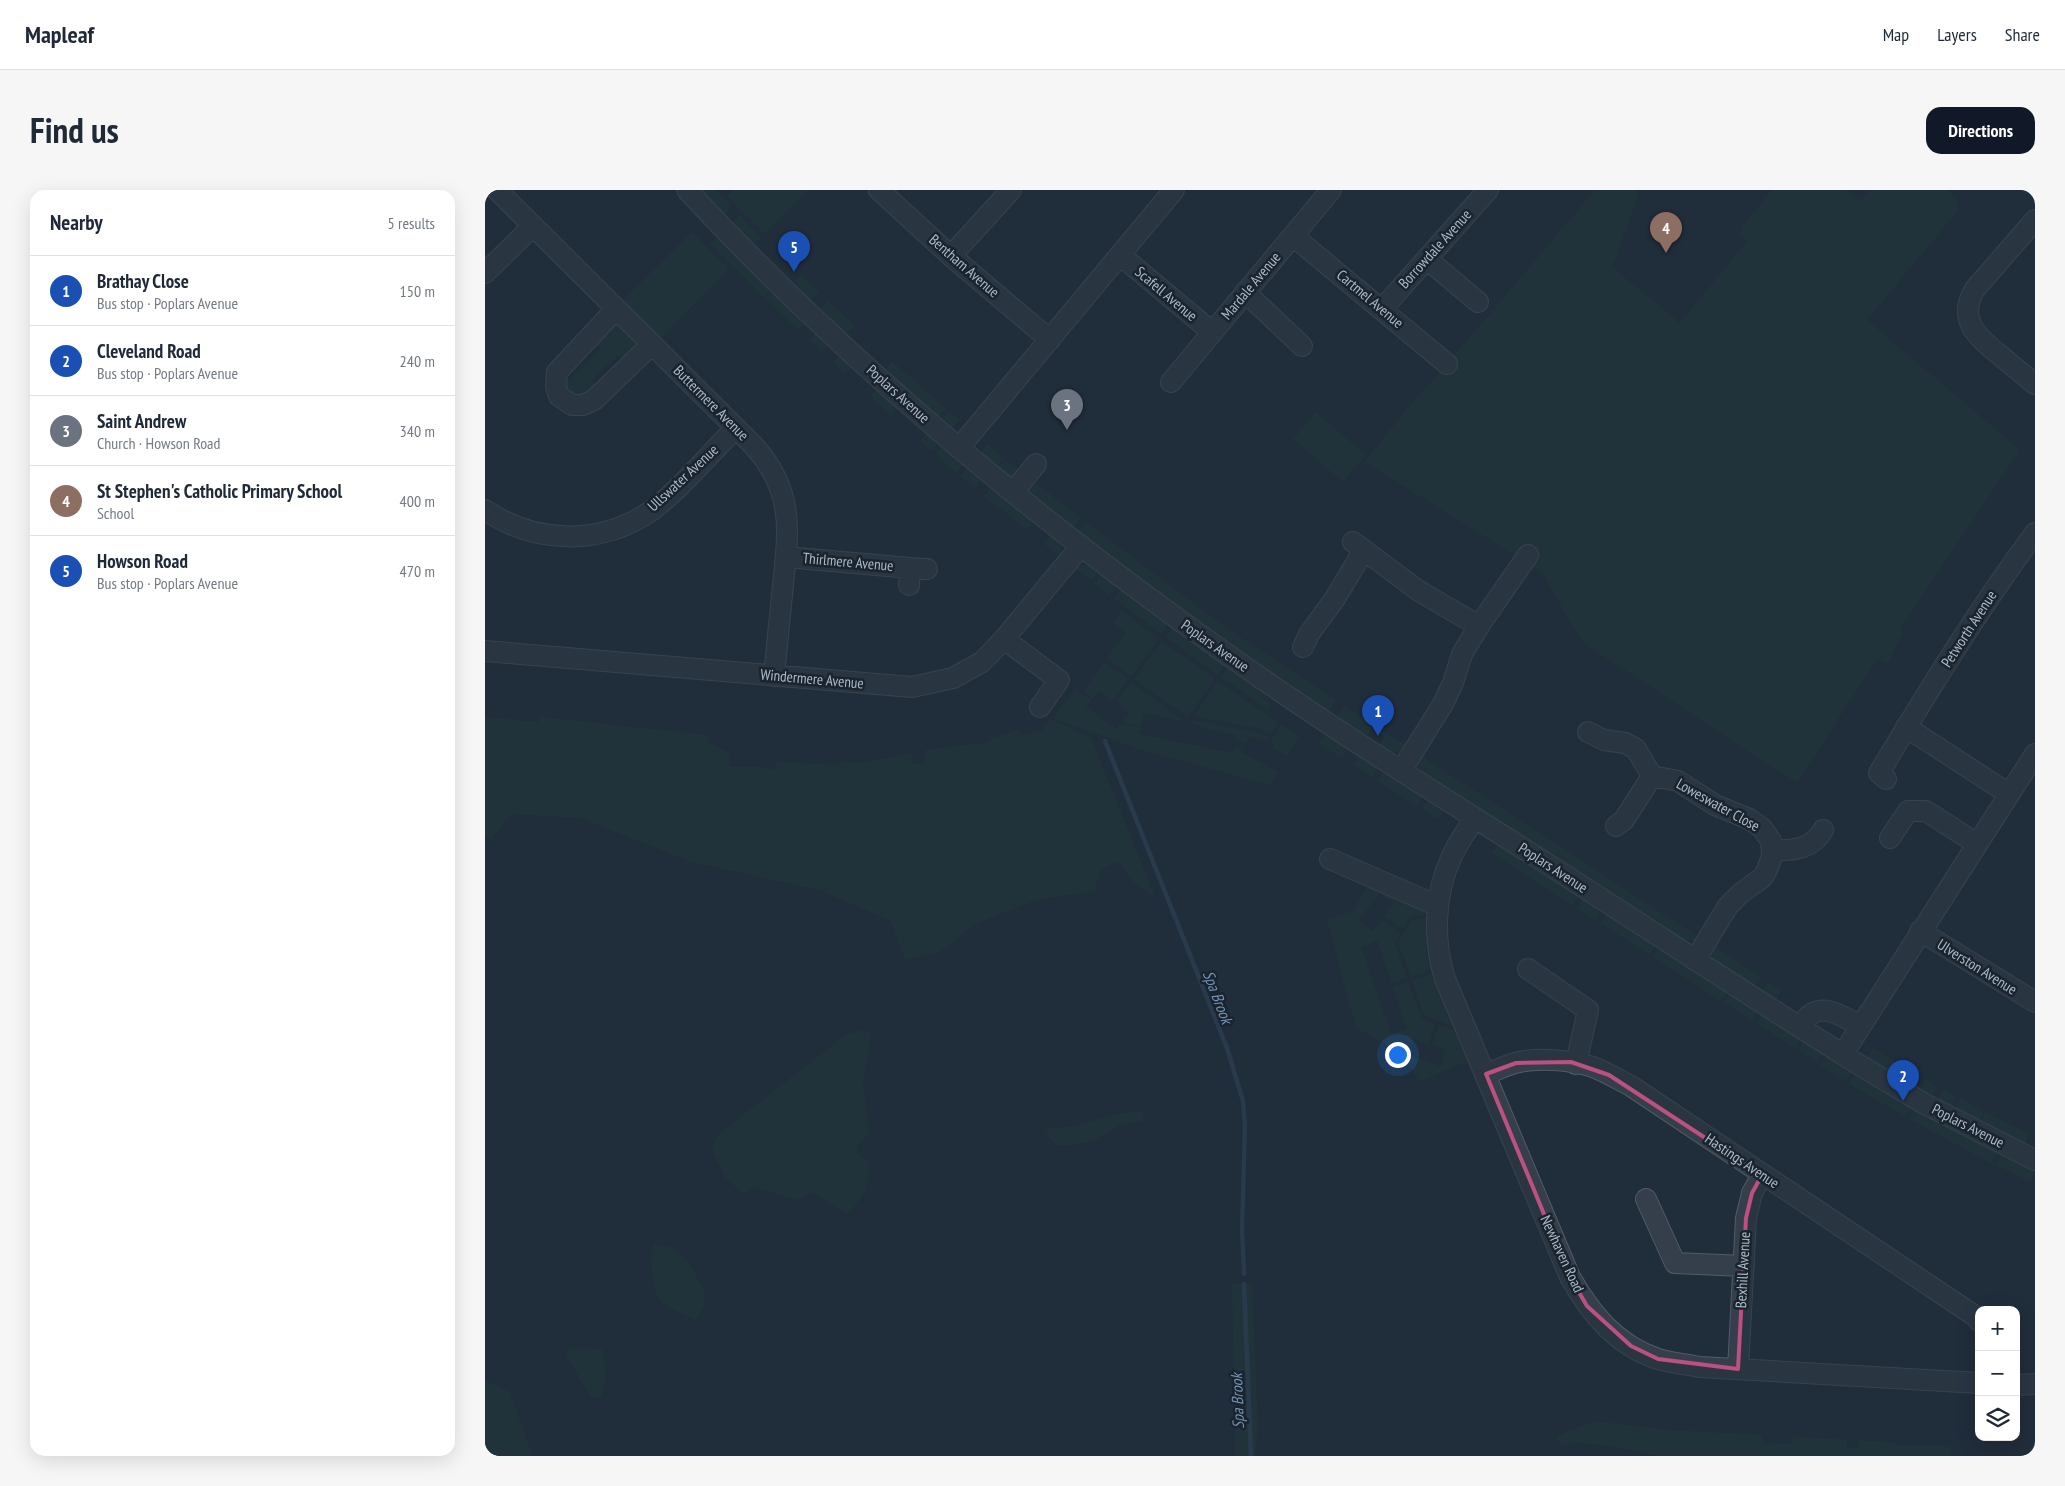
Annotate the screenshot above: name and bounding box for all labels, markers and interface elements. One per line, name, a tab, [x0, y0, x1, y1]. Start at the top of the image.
text: Mapleaf	[25, 19, 94, 50]
text: Map	[1883, 23, 1909, 46]
text: Layers	[1937, 23, 1977, 46]
text: Share	[2005, 23, 2040, 46]
text: Find us	[30, 107, 119, 153]
button: Directions	[1926, 107, 2035, 154]
street label: Borrowdale Avenue	[1394, 205, 1475, 292]
text: Nearby	[50, 209, 103, 236]
pin: 4	[1650, 212, 1682, 253]
text: 5 results	[388, 213, 435, 233]
street label: Bentham Avenue	[925, 230, 1003, 301]
pin: 5	[778, 231, 810, 272]
street label: Mardale Avenue	[1217, 248, 1284, 323]
street label: Scafell Avenue	[1131, 262, 1201, 325]
street label: Cartmel Avenue	[1333, 265, 1408, 332]
text: Brathay Close	[97, 269, 189, 293]
text: 1	[62, 281, 70, 301]
text: 150 m	[400, 281, 435, 301]
text: Bus stop · Poplars Avenue	[97, 293, 238, 313]
text: Cleveland Road	[97, 339, 201, 363]
text: 2	[62, 351, 70, 371]
text: 240 m	[400, 351, 435, 371]
street label: Poplars Avenue	[863, 360, 934, 427]
street label: Buttermere Avenue	[670, 361, 753, 444]
text: Bus stop · Poplars Avenue	[97, 363, 238, 383]
pin: 3	[1051, 389, 1083, 430]
text: Saint Andrew	[97, 409, 186, 433]
text: 3	[62, 421, 70, 441]
text: 340 m	[400, 421, 435, 441]
text: Church · Howson Road	[97, 433, 220, 453]
street label: Ullswater Avenue	[643, 440, 722, 515]
text: St Stephen's Catholic Primary School	[97, 479, 342, 503]
text: 4	[62, 491, 70, 511]
text: 400 m	[400, 491, 435, 511]
text: School	[97, 503, 134, 523]
street label: Thirlmere Avenue	[802, 548, 894, 575]
text: Howson Road	[97, 549, 188, 573]
text: 5	[62, 561, 70, 581]
text: 470 m	[400, 561, 435, 581]
text: Bus stop · Poplars Avenue	[97, 573, 238, 593]
street label: Petworth Avenue	[1937, 587, 2000, 671]
street label: Poplars Avenue	[1178, 615, 1253, 676]
street label: Windermere Avenue	[760, 665, 865, 692]
pin: 1	[1362, 695, 1394, 736]
street label: Loweswater Close	[1673, 774, 1763, 835]
street label: Poplars Avenue	[1515, 838, 1591, 897]
street label: Ulverston Avenue	[1934, 935, 2021, 999]
water label: Spa Brook	[1199, 967, 1238, 1028]
your location	[1385, 1042, 1411, 1068]
pin: 2	[1887, 1060, 1919, 1101]
street label: Poplars Avenue	[1929, 1099, 2008, 1152]
street label: Hastings Avenue	[1702, 1129, 1783, 1192]
street label: Newhaven Road	[1536, 1212, 1589, 1295]
street label: Bexhill Avenue	[1731, 1231, 1754, 1309]
map controls	[1975, 1306, 2020, 1441]
button: +	[1975, 1306, 2020, 1351]
button: −	[1975, 1351, 2020, 1396]
water label: Spa Brook	[1226, 1371, 1248, 1429]
button: layers	[1975, 1396, 2020, 1441]

